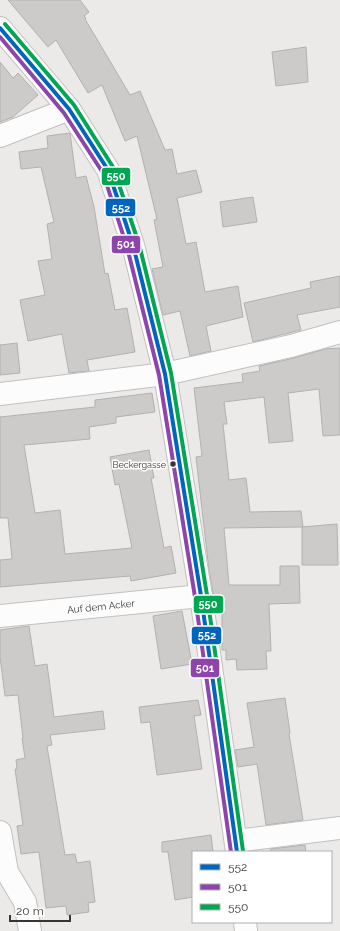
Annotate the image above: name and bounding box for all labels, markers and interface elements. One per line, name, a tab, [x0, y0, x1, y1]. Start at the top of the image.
line badge: 550	[101, 167, 131, 186]
text: 550	[107, 170, 126, 183]
line badge: 552	[105, 198, 136, 217]
text: 552	[112, 202, 130, 215]
line badge: 501	[111, 235, 141, 254]
text: 501	[117, 238, 136, 251]
marker: Beckergasse	[168, 459, 178, 469]
place label: Beckergasse	[112, 460, 167, 470]
line badge: 550	[193, 595, 224, 614]
street label: Auf dem Acker	[67, 597, 136, 616]
text: 550	[199, 598, 218, 611]
line badge: 552	[191, 626, 222, 645]
text: 552	[198, 629, 216, 642]
line badge: 501	[190, 658, 220, 678]
text: 501	[196, 662, 215, 675]
legend	[192, 851, 332, 923]
text: 552	[228, 860, 247, 874]
text: 501	[228, 880, 247, 894]
scale bar	[10, 897, 70, 923]
text: 550	[228, 900, 248, 914]
text: 20 m	[16, 904, 44, 918]

